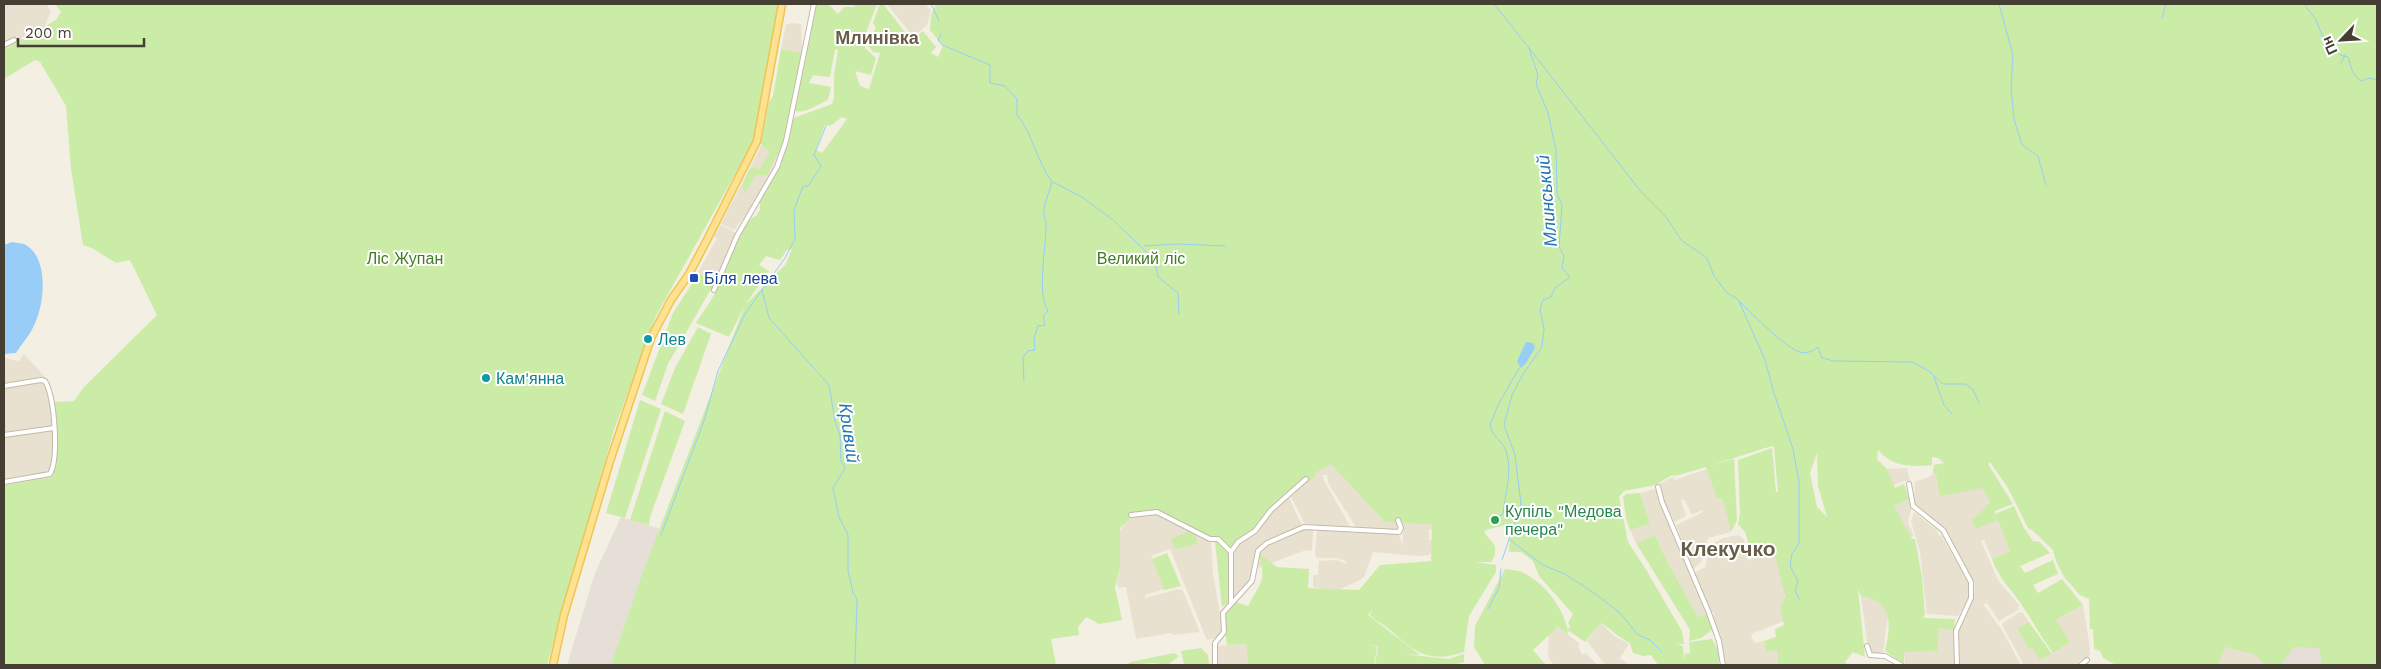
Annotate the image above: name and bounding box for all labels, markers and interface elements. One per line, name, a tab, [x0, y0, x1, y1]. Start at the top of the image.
scale bar	[18, 15, 144, 47]
north arrow	[2316, 15, 2366, 65]
text: 200 m	[25, 24, 72, 42]
district label: Млинівка	[835, 27, 920, 48]
text: Пн	[2318, 34, 2340, 57]
water label: Млинський	[1532, 154, 1561, 248]
park label: Ліс Жупан	[367, 249, 443, 268]
park label: Великий ліс	[1097, 249, 1185, 268]
place label: Бiля лева	[704, 269, 778, 288]
marker: Бiля лева	[688, 272, 700, 284]
place label: Лев	[658, 330, 686, 349]
marker: Лев	[642, 333, 654, 345]
place label: Кам'янна	[496, 369, 564, 388]
marker: Кам'янна	[480, 372, 492, 384]
water label: Кривий	[835, 402, 864, 464]
place label: Купіль "Медова печера"	[1505, 502, 1622, 539]
marker: Купіль "Медова печера"	[1489, 514, 1501, 526]
district label: Клекучко	[1680, 536, 1776, 561]

